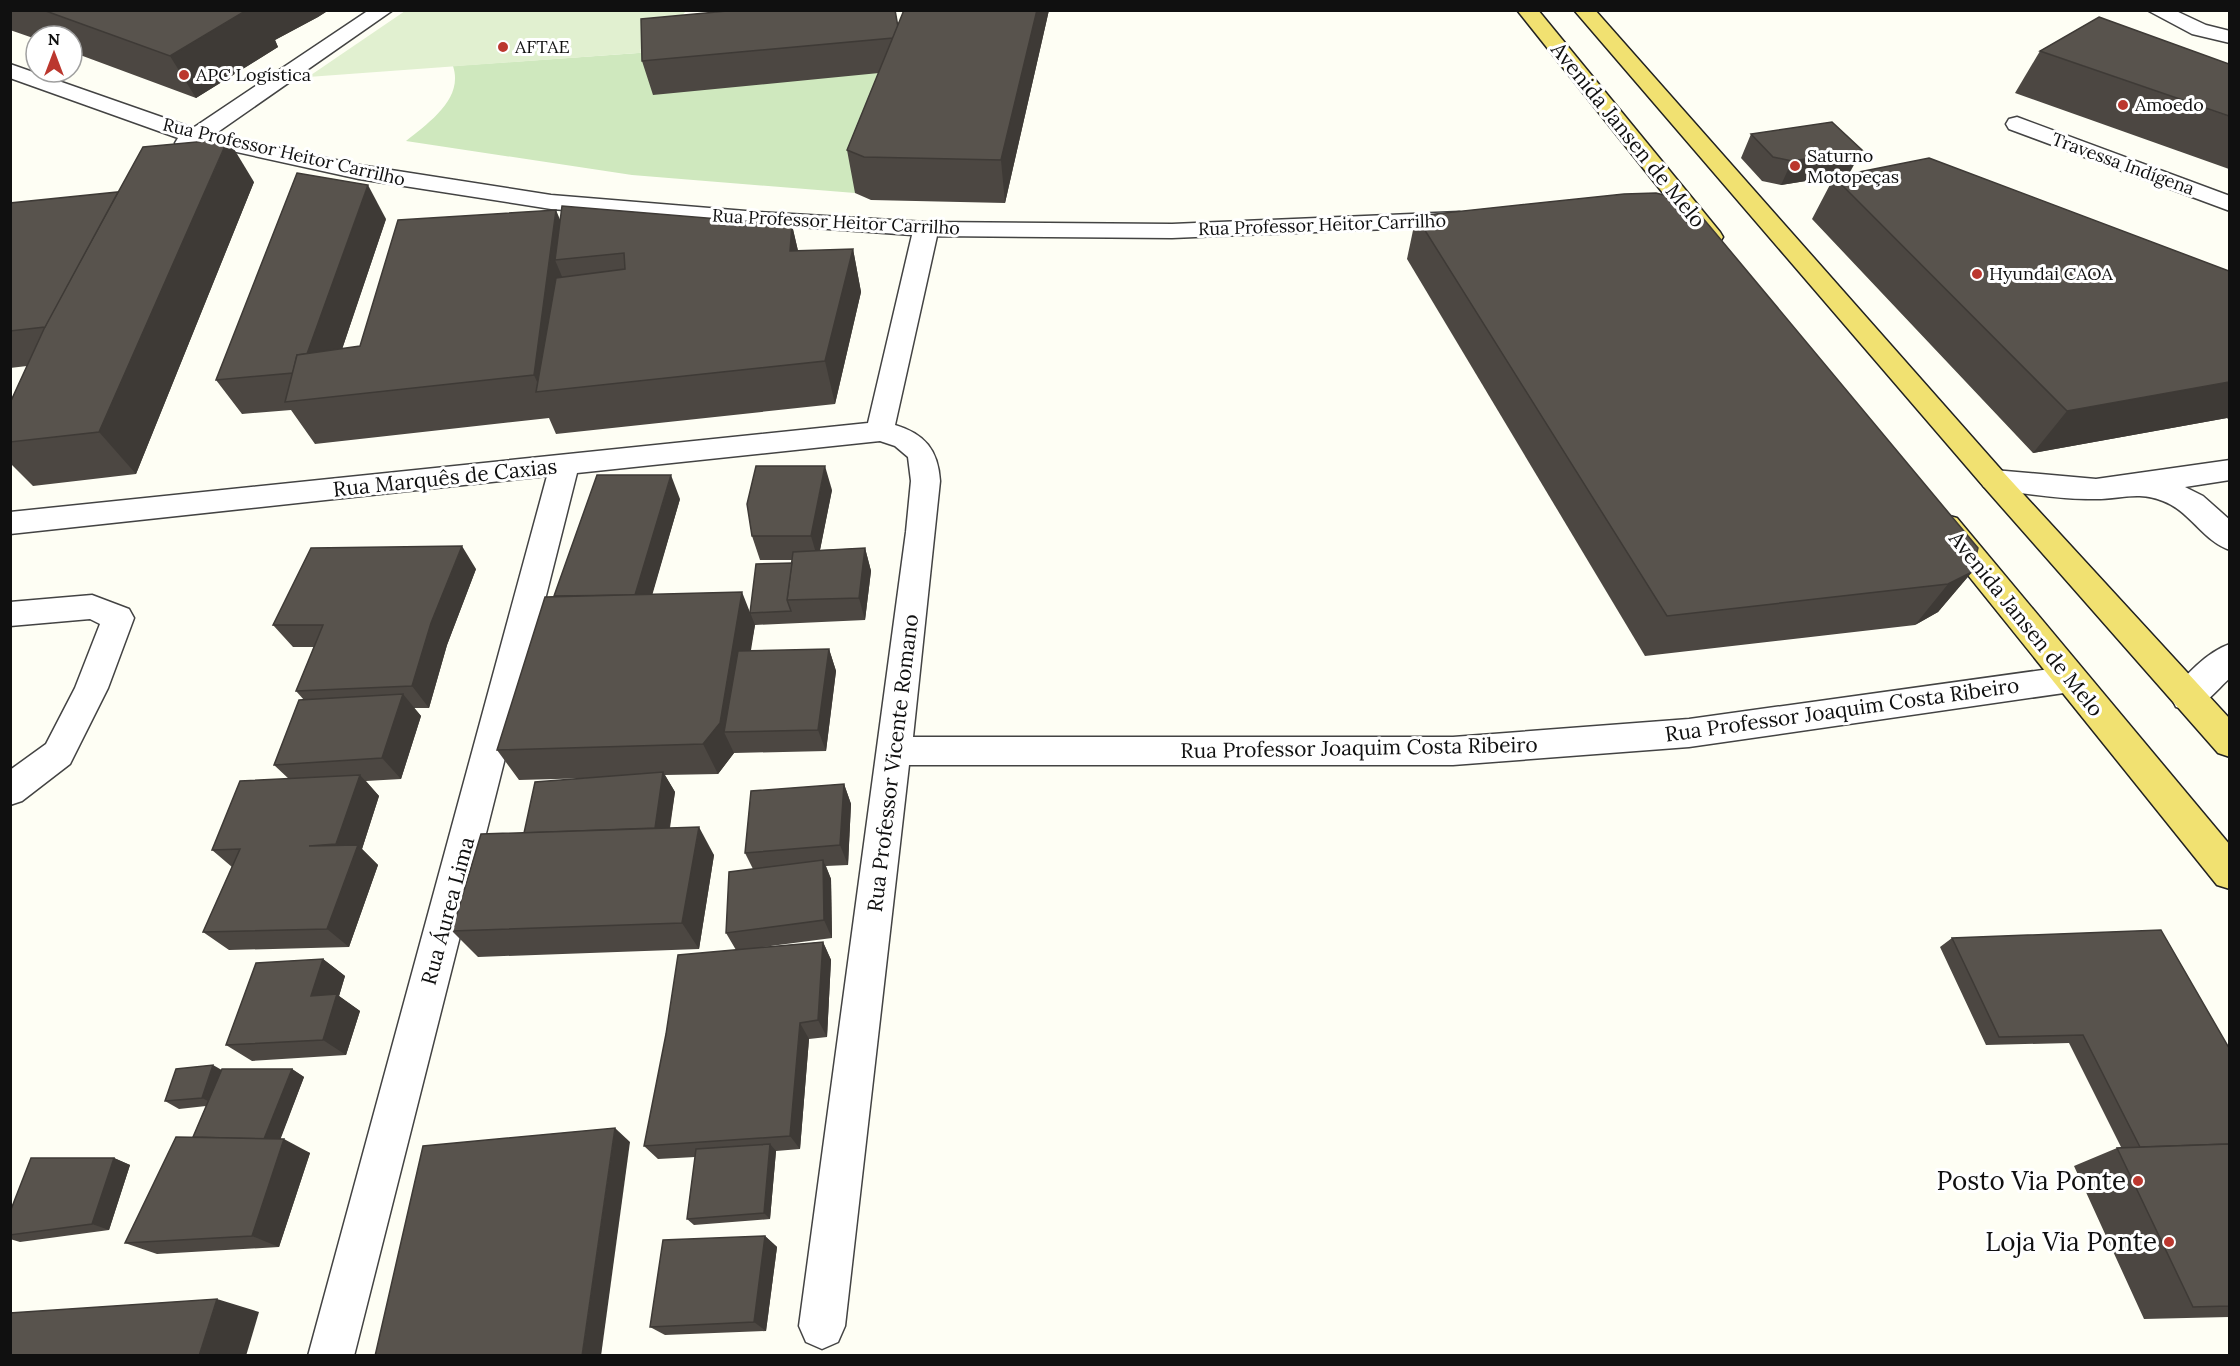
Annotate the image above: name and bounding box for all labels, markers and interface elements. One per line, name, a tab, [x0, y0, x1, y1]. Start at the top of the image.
north arrow	[24, 24, 84, 84]
text: N	[48, 29, 60, 49]
place label: AFTAE	[514, 35, 570, 58]
street label: Avenida Jansen de Melo	[1545, 36, 1711, 233]
marker: AFTAE	[496, 40, 510, 54]
place label: APC Logística	[195, 63, 311, 86]
marker: APC Logística	[177, 68, 191, 82]
place label: Amoedo	[2134, 93, 2204, 116]
marker: Amoedo	[2116, 98, 2130, 112]
street label: Rua Professor Heitor Carrilho	[161, 112, 408, 191]
street label: Travessa Indígena	[2049, 127, 2198, 200]
place label: Saturno Motopeças	[1807, 144, 1899, 188]
marker: Saturno Motopeças	[1788, 159, 1802, 173]
street label: Rua Professor Heitor Carrilho	[712, 204, 960, 239]
street label: Rua Professor Heitor Carrilho	[1198, 209, 1446, 240]
place label: Hyundai CAOA	[1989, 262, 2113, 285]
marker: Hyundai CAOA	[1970, 267, 1984, 281]
street label: Rua Marquês de Caxias	[332, 452, 558, 503]
street label: Avenida Jansen de Melo	[1943, 525, 2109, 722]
street label: Rua Professor Vicente Romano	[861, 612, 924, 913]
street label: Rua Professor Joaquim Costa Ribeiro	[1663, 671, 2021, 748]
street label: Rua Professor Joaquim Costa Ribeiro	[1180, 731, 1538, 764]
street label: Rua Áurea Lima	[415, 834, 480, 988]
place label: Posto Via Ponte	[1937, 1164, 2126, 1197]
marker: Posto Via Ponte	[2131, 1174, 2145, 1188]
place label: Loja Via Ponte	[1985, 1225, 2157, 1258]
marker: Loja Via Ponte	[2162, 1235, 2176, 1249]

